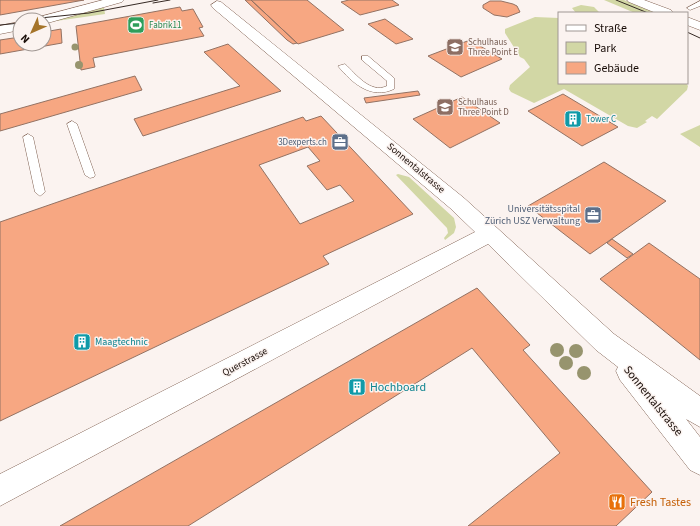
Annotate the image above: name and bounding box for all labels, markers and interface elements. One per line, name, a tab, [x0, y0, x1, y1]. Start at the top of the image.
north arrow	[12, 12, 52, 52]
legend	[558, 12, 688, 84]
sports icon: Fabrik11	[126, 15, 146, 35]
place label: Fabrik11	[149, 19, 181, 32]
text: Straße	[594, 20, 627, 37]
text: N	[17, 31, 33, 47]
place label: Schulhaus Three Point E	[468, 36, 518, 59]
school or university icon: Schulhaus Three Point E	[445, 37, 465, 57]
text: Park	[594, 40, 616, 57]
text: Gebäude	[594, 60, 639, 77]
place label: Schulhaus Three Point D	[458, 96, 509, 119]
school or university icon: Schulhaus Three Point D	[435, 97, 455, 117]
building icon: Tower C	[563, 109, 583, 129]
place label: Tower C	[586, 113, 616, 126]
office icon: 3Dexperts.ch	[330, 132, 350, 152]
place label: 3Dexperts.ch	[278, 136, 327, 149]
street label: Sonnentalstrasse	[384, 140, 448, 196]
place label: Universitätsspital Zürich USZ Verwaltung	[485, 202, 580, 228]
office icon: Universitätsspital Zürich USZ Verwaltung	[583, 205, 603, 225]
building icon: Maagtechnic	[72, 332, 92, 352]
place label: Maagtechnic	[95, 335, 149, 349]
street label: Querstrasse	[220, 344, 270, 380]
street label: Sonnentalstrasse	[619, 362, 687, 440]
building icon: Hochboard	[347, 377, 367, 397]
place label: Hochboard	[370, 379, 426, 396]
restaurant icon: Fresh Tastes	[607, 492, 627, 512]
place label: Fresh Tastes	[630, 494, 691, 511]

